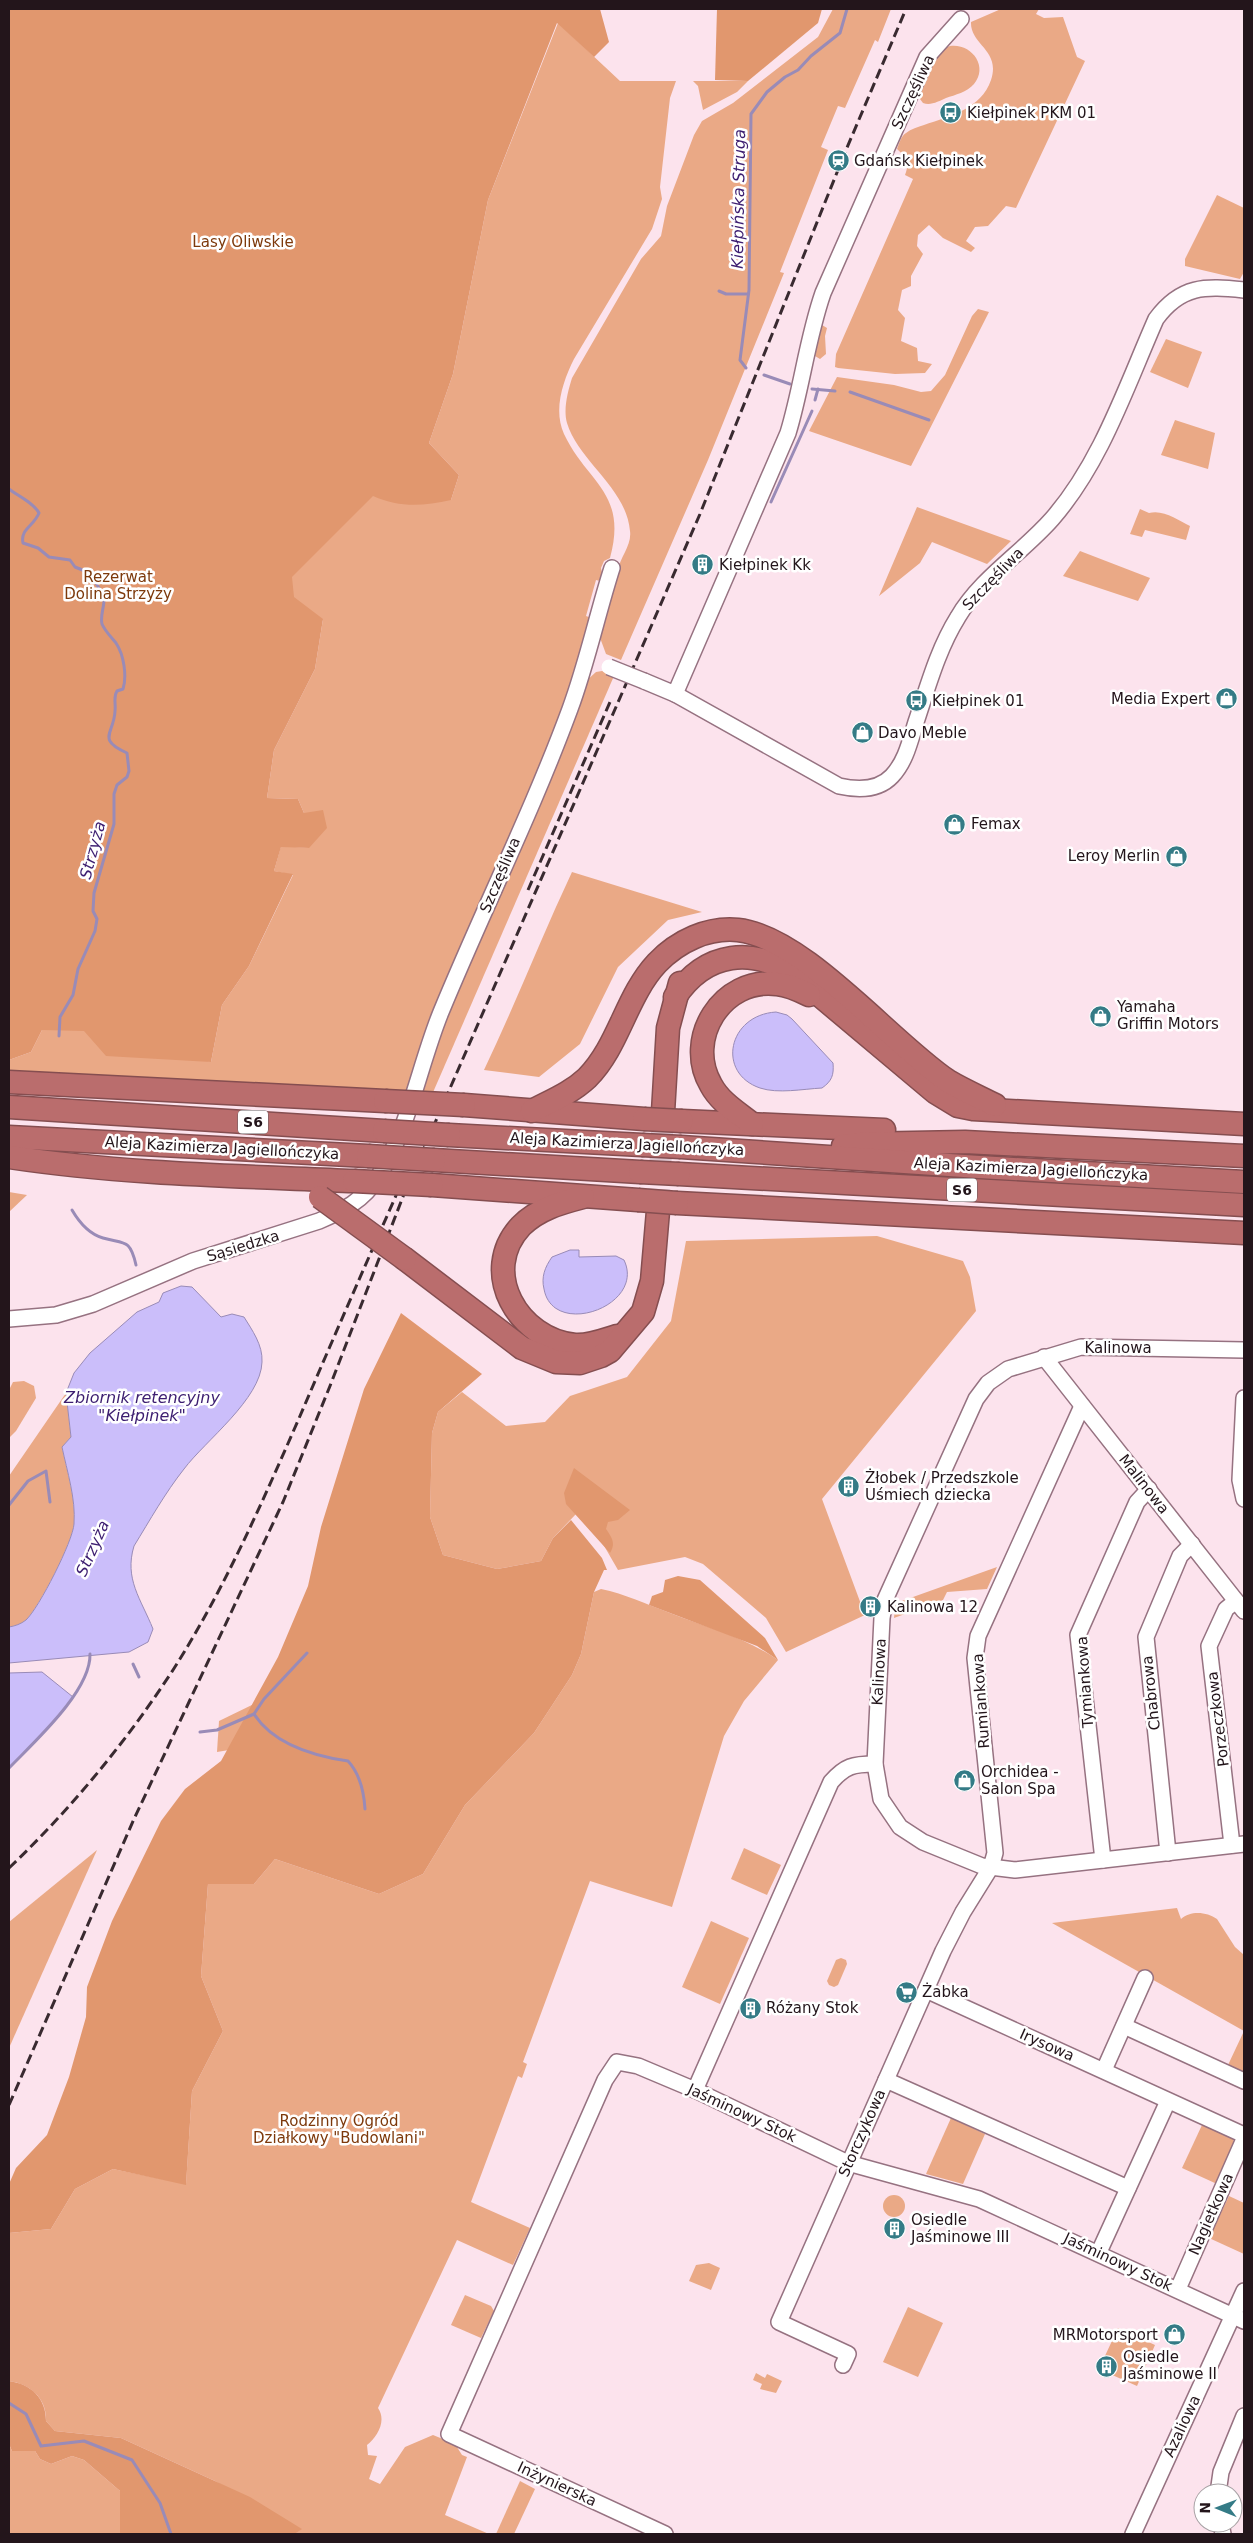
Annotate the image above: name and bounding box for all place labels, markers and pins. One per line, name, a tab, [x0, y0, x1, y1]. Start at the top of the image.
bus stop icon: Kiełpinek PKM 01	[939, 101, 963, 125]
place label: Kiełpinek PKM 01	[967, 104, 1096, 122]
station icon: Gdańsk Kiełpinek	[826, 149, 850, 173]
place label: Gdańsk Kiełpinek	[854, 152, 984, 170]
building icon: Kiełpinek Kk	[691, 553, 715, 577]
place label: Kiełpinek Kk	[719, 556, 811, 574]
shop icon: Media Expert	[1214, 687, 1238, 711]
bus stop icon: Kiełpinek 01	[904, 689, 928, 713]
place label: Media Expert	[1111, 690, 1210, 708]
place label: Kiełpinek 01	[932, 692, 1024, 710]
shop icon: Davo Meble	[850, 721, 874, 745]
place label: Davo Meble	[878, 724, 967, 742]
shop icon: Femax	[943, 812, 967, 836]
place label: Femax	[971, 815, 1021, 833]
shop icon: Leroy Merlin	[1164, 844, 1188, 868]
place label: Leroy Merlin	[1068, 847, 1160, 865]
place label: Yamaha Griffin Motors	[1116, 998, 1219, 1033]
shop icon: Yamaha Griffin Motors	[1089, 1004, 1113, 1028]
place label: Żłobek / Przedszkole Uśmiech dziecka	[865, 1468, 1019, 1504]
building icon: Żłobek / Przedszkole Uśmiech dziecka	[837, 1475, 861, 1499]
building icon: Kalinowa 12	[859, 1595, 883, 1619]
place label: Kalinowa 12	[887, 1598, 978, 1616]
place label: Orchidea - Salon Spa	[981, 1763, 1059, 1798]
shop icon: Orchidea - Salon Spa	[953, 1769, 977, 1793]
supermarket icon: Żabka	[894, 1980, 918, 2004]
place label: Żabka	[922, 1982, 969, 2001]
building icon: Różany Stok	[738, 1996, 762, 2020]
place label: Różany Stok	[766, 1999, 859, 2017]
place label: Osiedle Jaśminowe III	[910, 2211, 1009, 2246]
building icon: Osiedle Jaśminowe III	[883, 2217, 907, 2241]
shop icon: MRMotorsport	[1162, 2323, 1186, 2347]
place label: MRMotorsport	[1053, 2326, 1158, 2344]
place label: Osiedle Jaśminowe II	[1122, 2348, 1217, 2383]
building icon: Osiedle Jaśminowe II	[1095, 2354, 1119, 2378]

